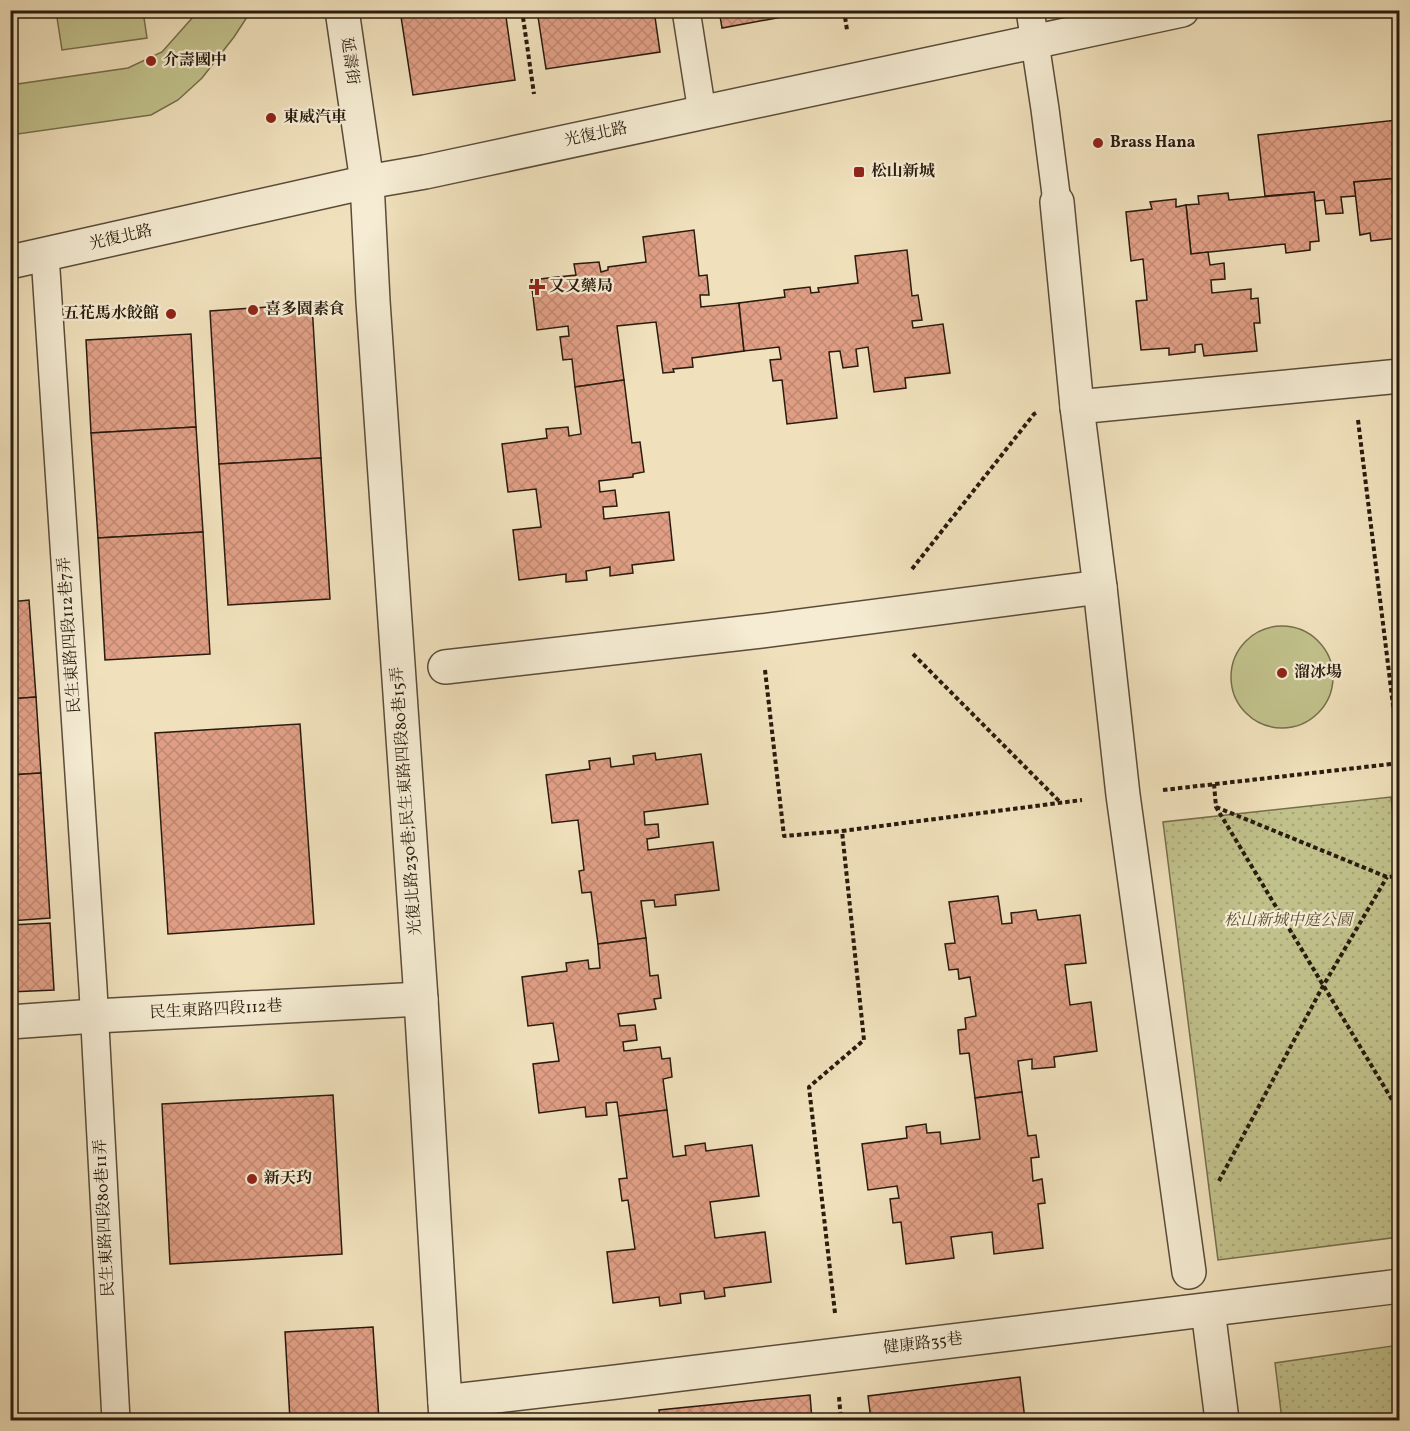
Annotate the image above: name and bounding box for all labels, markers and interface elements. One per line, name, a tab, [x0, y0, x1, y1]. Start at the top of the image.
street label: 延壽街	[335, 36, 363, 86]
place label: 介壽國中	[163, 50, 227, 72]
marker: 介壽國中	[144, 54, 158, 68]
place label: 東威汽車	[283, 107, 347, 129]
marker: 東威汽車	[264, 111, 278, 125]
street label: 光復北路	[562, 118, 630, 152]
place label: Brass Hana	[1110, 132, 1196, 154]
marker: Brass Hana	[1091, 136, 1105, 150]
place label: 松山新城	[871, 161, 935, 183]
marker: 松山新城	[852, 165, 866, 179]
street label: 光復北路	[87, 220, 155, 256]
place label: 又又藥局	[549, 276, 613, 298]
marker: 又又藥局	[530, 280, 544, 294]
place label: 喜多園素食	[265, 299, 345, 321]
place label: 五花馬水餃館	[63, 303, 159, 325]
marker: 喜多園素食	[246, 303, 260, 317]
marker: 五花馬水餃館	[164, 307, 178, 321]
street label: 民生東路四段112巷7弄	[54, 556, 86, 714]
place label: 溜冰場	[1294, 662, 1342, 684]
street label: 光復北路230巷;民生東路四段80巷15弄	[387, 666, 427, 936]
marker: 溜冰場	[1275, 666, 1289, 680]
park label: 松山新城中庭公園	[1224, 910, 1355, 932]
street label: 民生東路四段112巷	[149, 996, 283, 1024]
street label: 民生東路四段80巷11弄	[90, 1138, 120, 1298]
place label: 新天玓	[264, 1168, 312, 1190]
marker: 新天玓	[245, 1172, 259, 1186]
street label: 健康路35巷	[882, 1328, 964, 1360]

